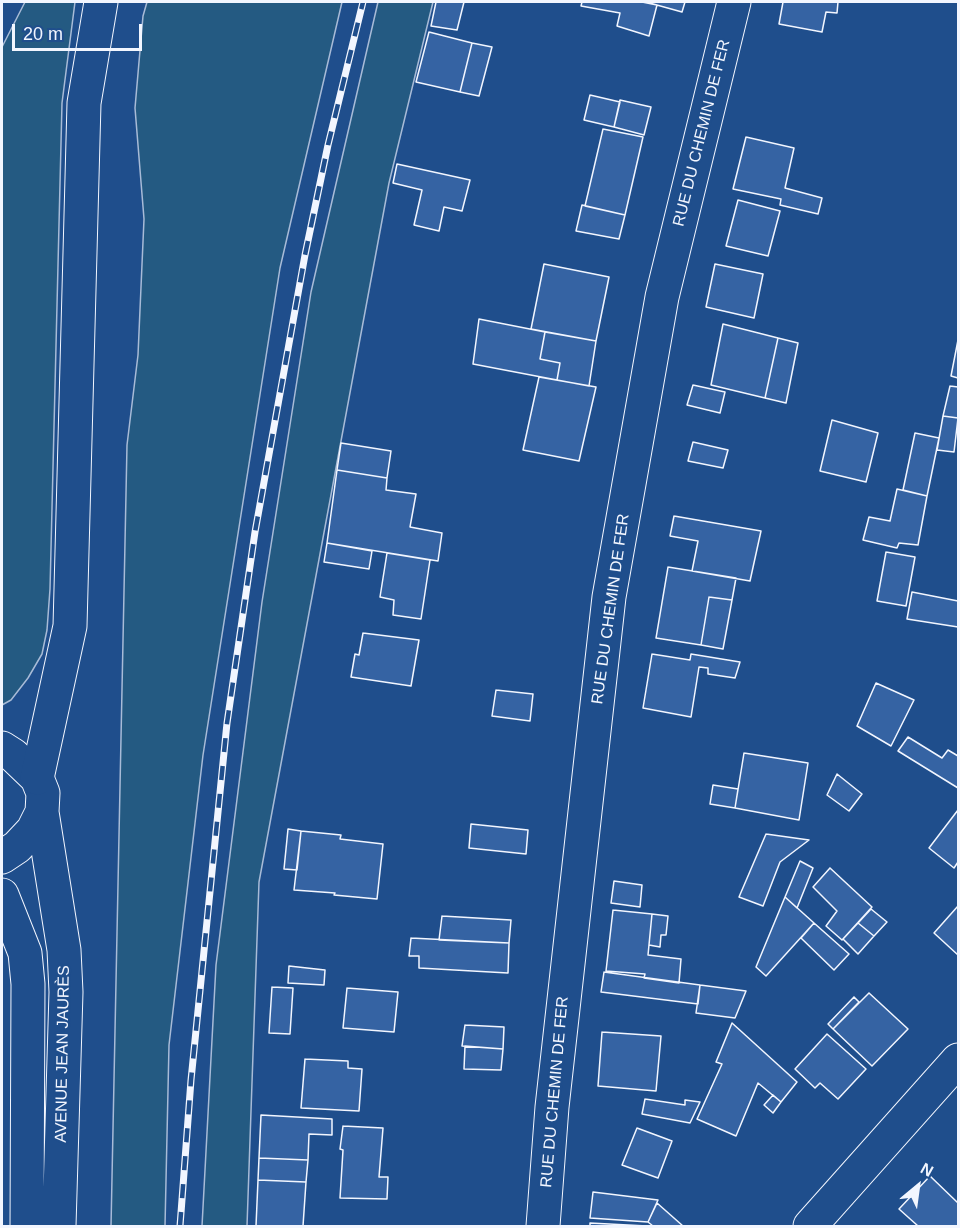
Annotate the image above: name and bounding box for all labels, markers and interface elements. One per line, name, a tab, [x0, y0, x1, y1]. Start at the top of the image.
scale bar	[15, 12, 146, 50]
text: 20 m	[23, 24, 63, 44]
street label: RUE DU CHEMIN DE FER	[669, 38, 735, 228]
street label: RUE DU CHEMIN DE FER	[588, 513, 634, 705]
street label: AVENUE JEAN JAURÈS	[52, 965, 74, 1143]
street label: RUE DU CHEMIN DE FER	[537, 996, 573, 1188]
north arrow	[888, 1156, 948, 1216]
text: N	[918, 1160, 936, 1180]

